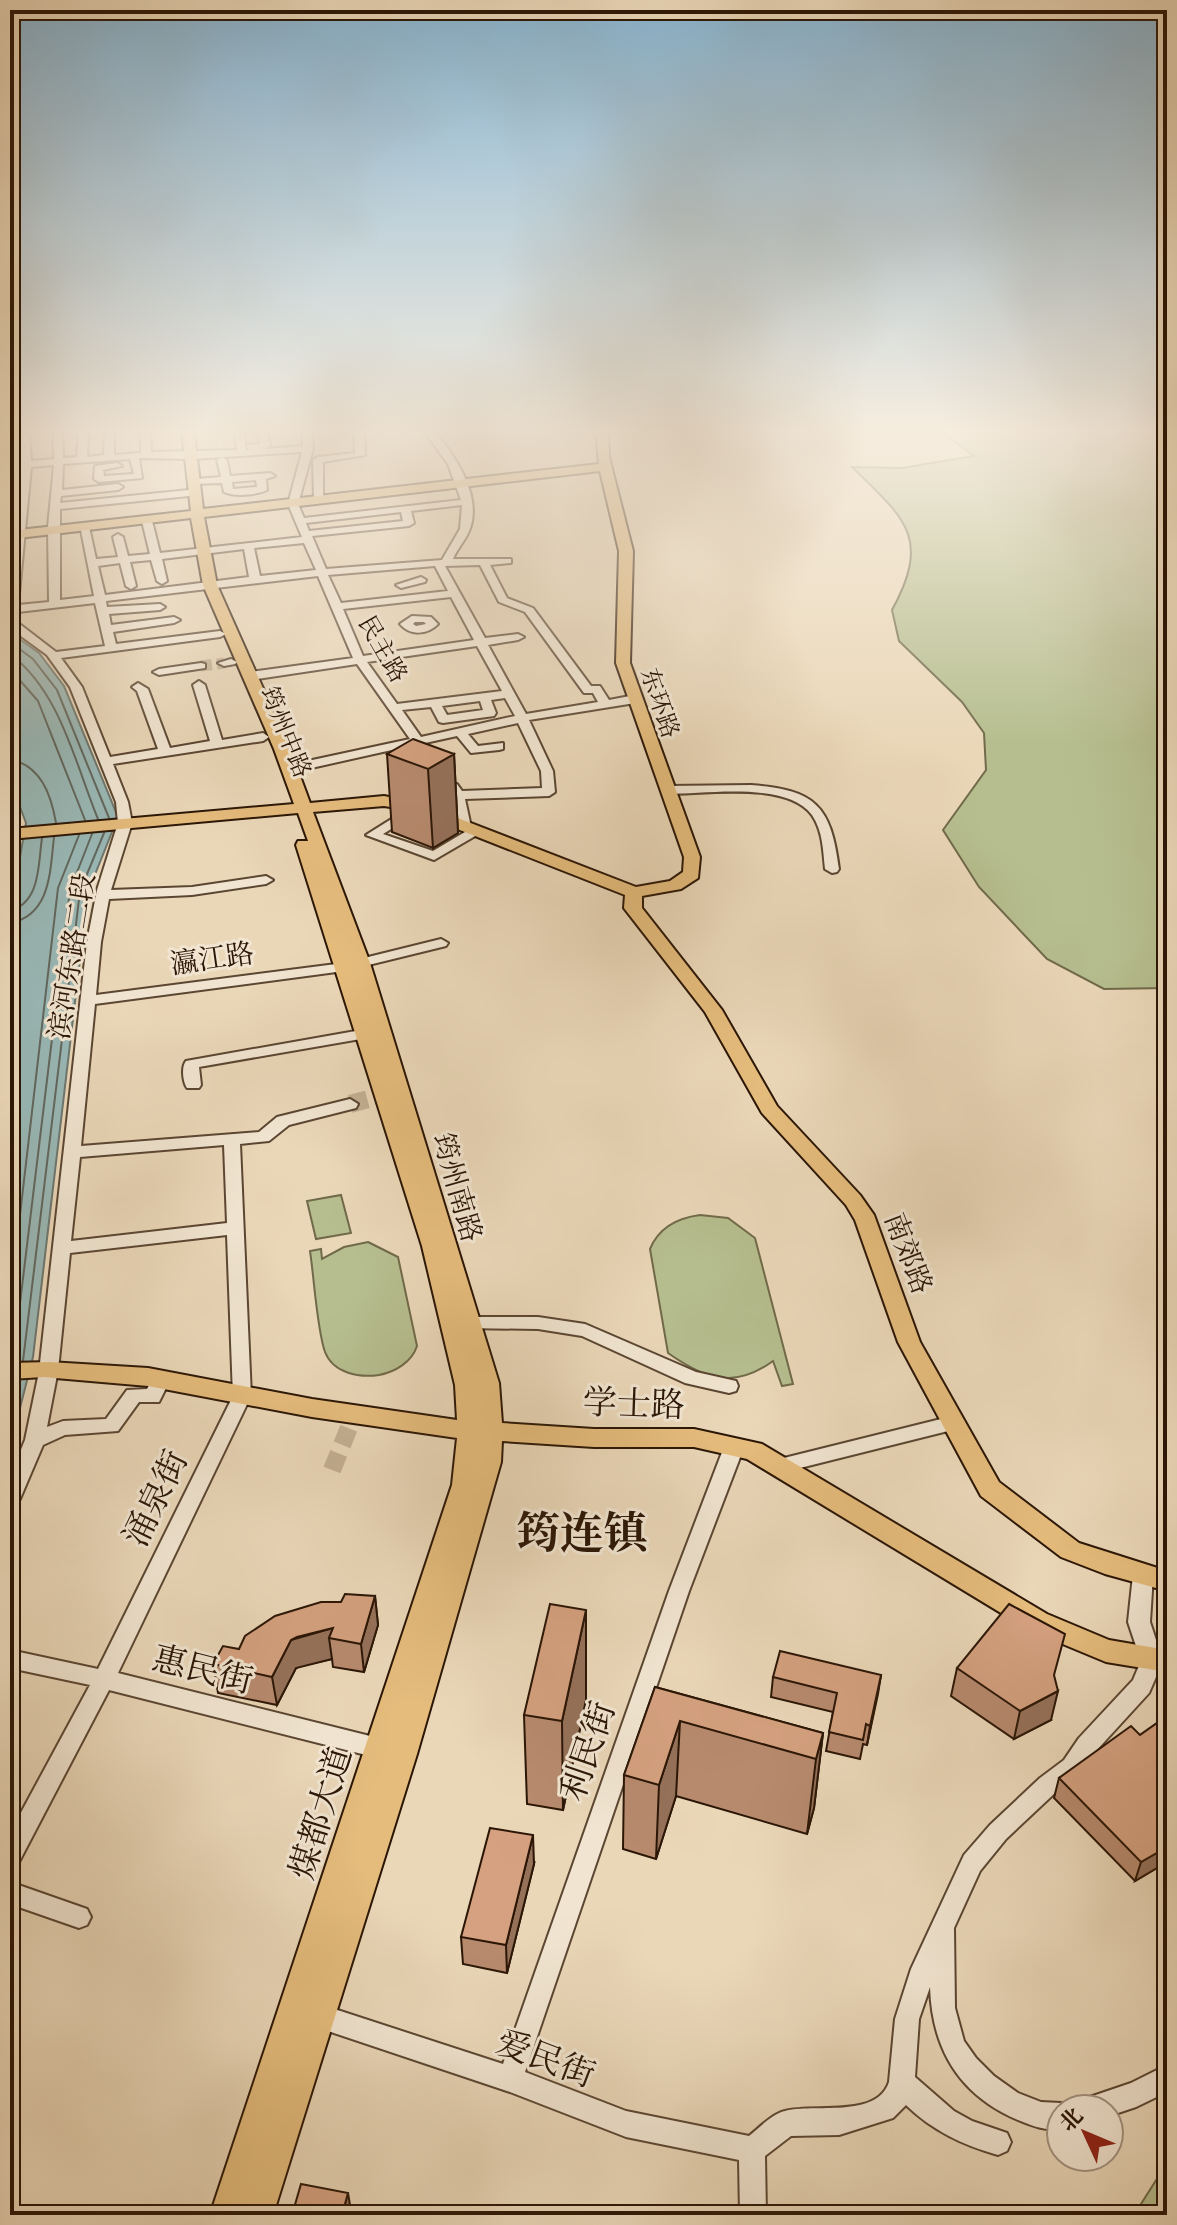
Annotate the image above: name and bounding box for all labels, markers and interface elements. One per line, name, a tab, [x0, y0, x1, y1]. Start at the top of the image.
street label: 民主路	[349, 610, 414, 690]
street label: 东环路	[630, 664, 686, 743]
street label: 筠州中路	[250, 682, 318, 784]
street label: 滨河东路二段	[41, 870, 107, 1043]
street label: 瀛江路	[168, 935, 257, 987]
street label: 筠州南路	[420, 1128, 490, 1247]
street label: 南郊路	[872, 1208, 940, 1300]
street label: 学士路	[582, 1380, 686, 1433]
street label: 涌泉街	[114, 1443, 203, 1556]
district label: 筠连镇	[516, 1506, 648, 1569]
street label: 惠民街	[147, 1636, 258, 1709]
street label: 利民街	[551, 1696, 630, 1808]
street label: 煤都大道	[280, 1742, 367, 1886]
street label: 爱民街	[488, 2020, 601, 2102]
north arrow	[1045, 2093, 1125, 2173]
text: 北	[1054, 2102, 1092, 2140]

